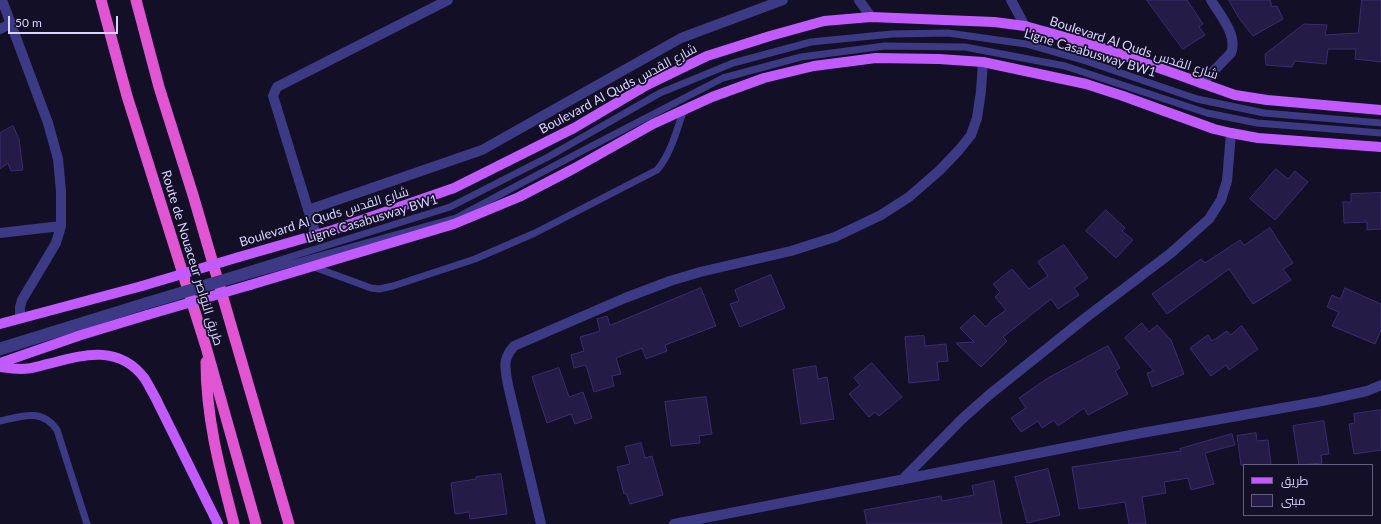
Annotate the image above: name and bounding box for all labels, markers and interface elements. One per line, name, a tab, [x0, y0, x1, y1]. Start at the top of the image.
scale bar	[10, 8, 120, 34]
street label: Boulevard Al Quds شارع القدس	[1048, 13, 1220, 83]
text: 50 m	[15, 15, 42, 30]
street label: Ligne Casabusway BW1	[1022, 25, 1158, 81]
street label: Boulevard Al Quds شارع القدس	[536, 41, 700, 137]
street label: Route de Nouaceur طريق النواصر	[158, 168, 226, 348]
street label: Boulevard Al Quds شارع القدس	[237, 184, 411, 250]
street label: Ligne Casabusway BW1	[304, 191, 440, 247]
legend	[1243, 464, 1373, 516]
text: طريق	[1281, 473, 1308, 488]
text: مبنى	[1281, 493, 1306, 508]

